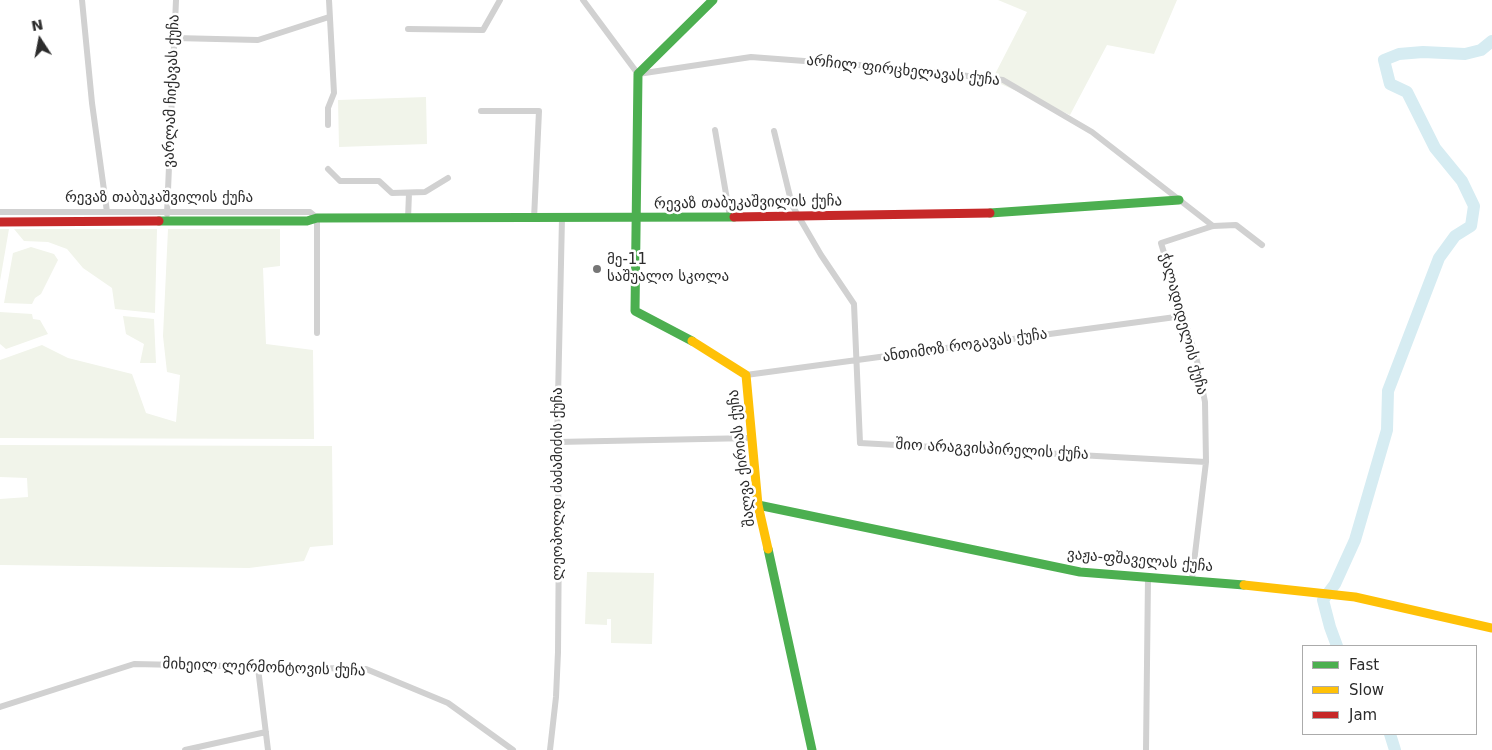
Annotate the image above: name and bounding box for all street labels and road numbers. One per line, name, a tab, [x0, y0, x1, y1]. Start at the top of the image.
street label: ვარლამ ჩიქავას ქუჩა	[160, 14, 184, 168]
street label: არჩილ ფირცხელავას ქუჩა	[805, 52, 1001, 90]
street label: რევაზ თაბუკაშვილის ქუჩა	[65, 189, 253, 207]
street label: რევაზ თაბუკაშვილის ქუჩა	[654, 192, 842, 214]
street label: ჭალადიდელის ქუჩა	[1155, 251, 1211, 397]
street label: ანთიმოზ როგავას ქუჩა	[882, 326, 1048, 366]
street label: ლეოპოლდ ძაძამიძის ქუჩა	[549, 387, 567, 581]
street label: შალვა ქირიას ქუჩა	[725, 389, 759, 527]
street label: შიო არაგვისპირელის ქუჩა	[895, 436, 1089, 464]
street label: ვაჟა-ფშაველას ქუჩა	[1066, 546, 1214, 576]
street label: მიხეილ ლერმონტოვის ქუჩა	[162, 655, 366, 681]

